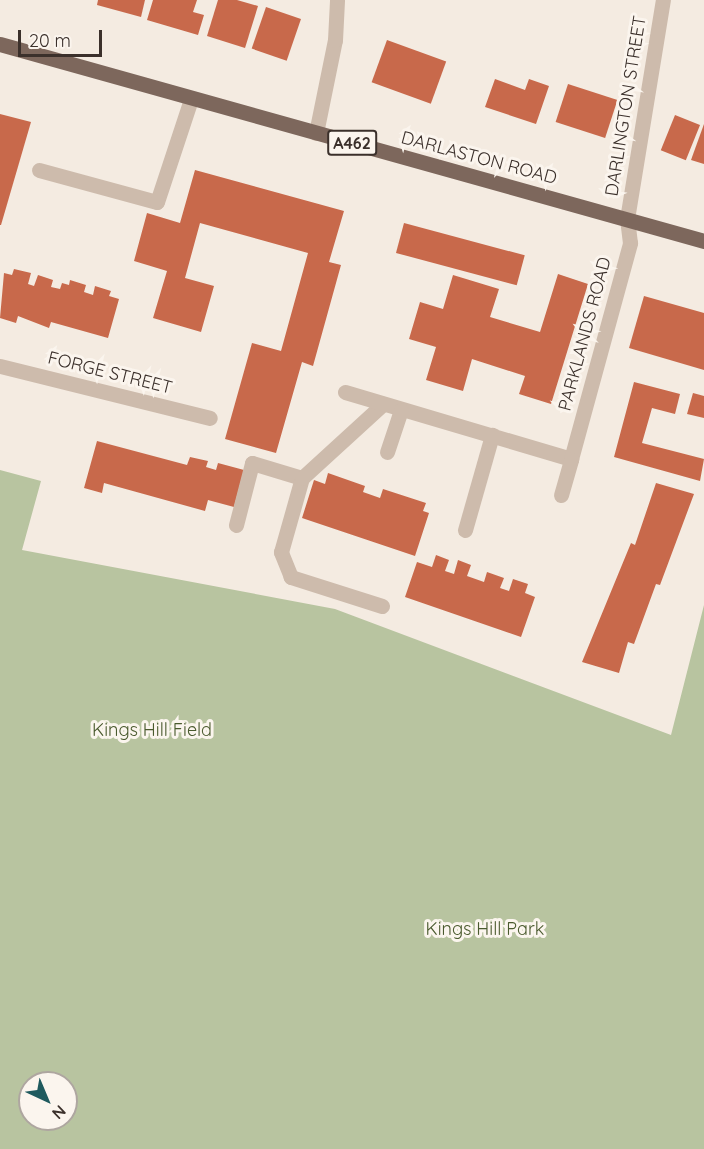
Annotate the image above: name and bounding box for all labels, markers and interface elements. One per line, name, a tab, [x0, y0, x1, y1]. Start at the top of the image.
street label: DARLINGTON STREET	[601, 14, 651, 198]
scale bar	[21, 18, 105, 56]
text: 20 m	[29, 29, 71, 52]
street label: DARLASTON ROAD	[399, 127, 559, 189]
road number: A462	[326, 130, 378, 156]
street label: PARKLANDS ROAD	[554, 255, 616, 413]
street label: FORGE STREET	[45, 347, 175, 399]
park label: Kings Hill Field	[92, 719, 212, 741]
park label: Kings Hill Park	[426, 918, 544, 940]
north arrow	[18, 1071, 78, 1131]
text: N	[48, 1101, 70, 1124]

